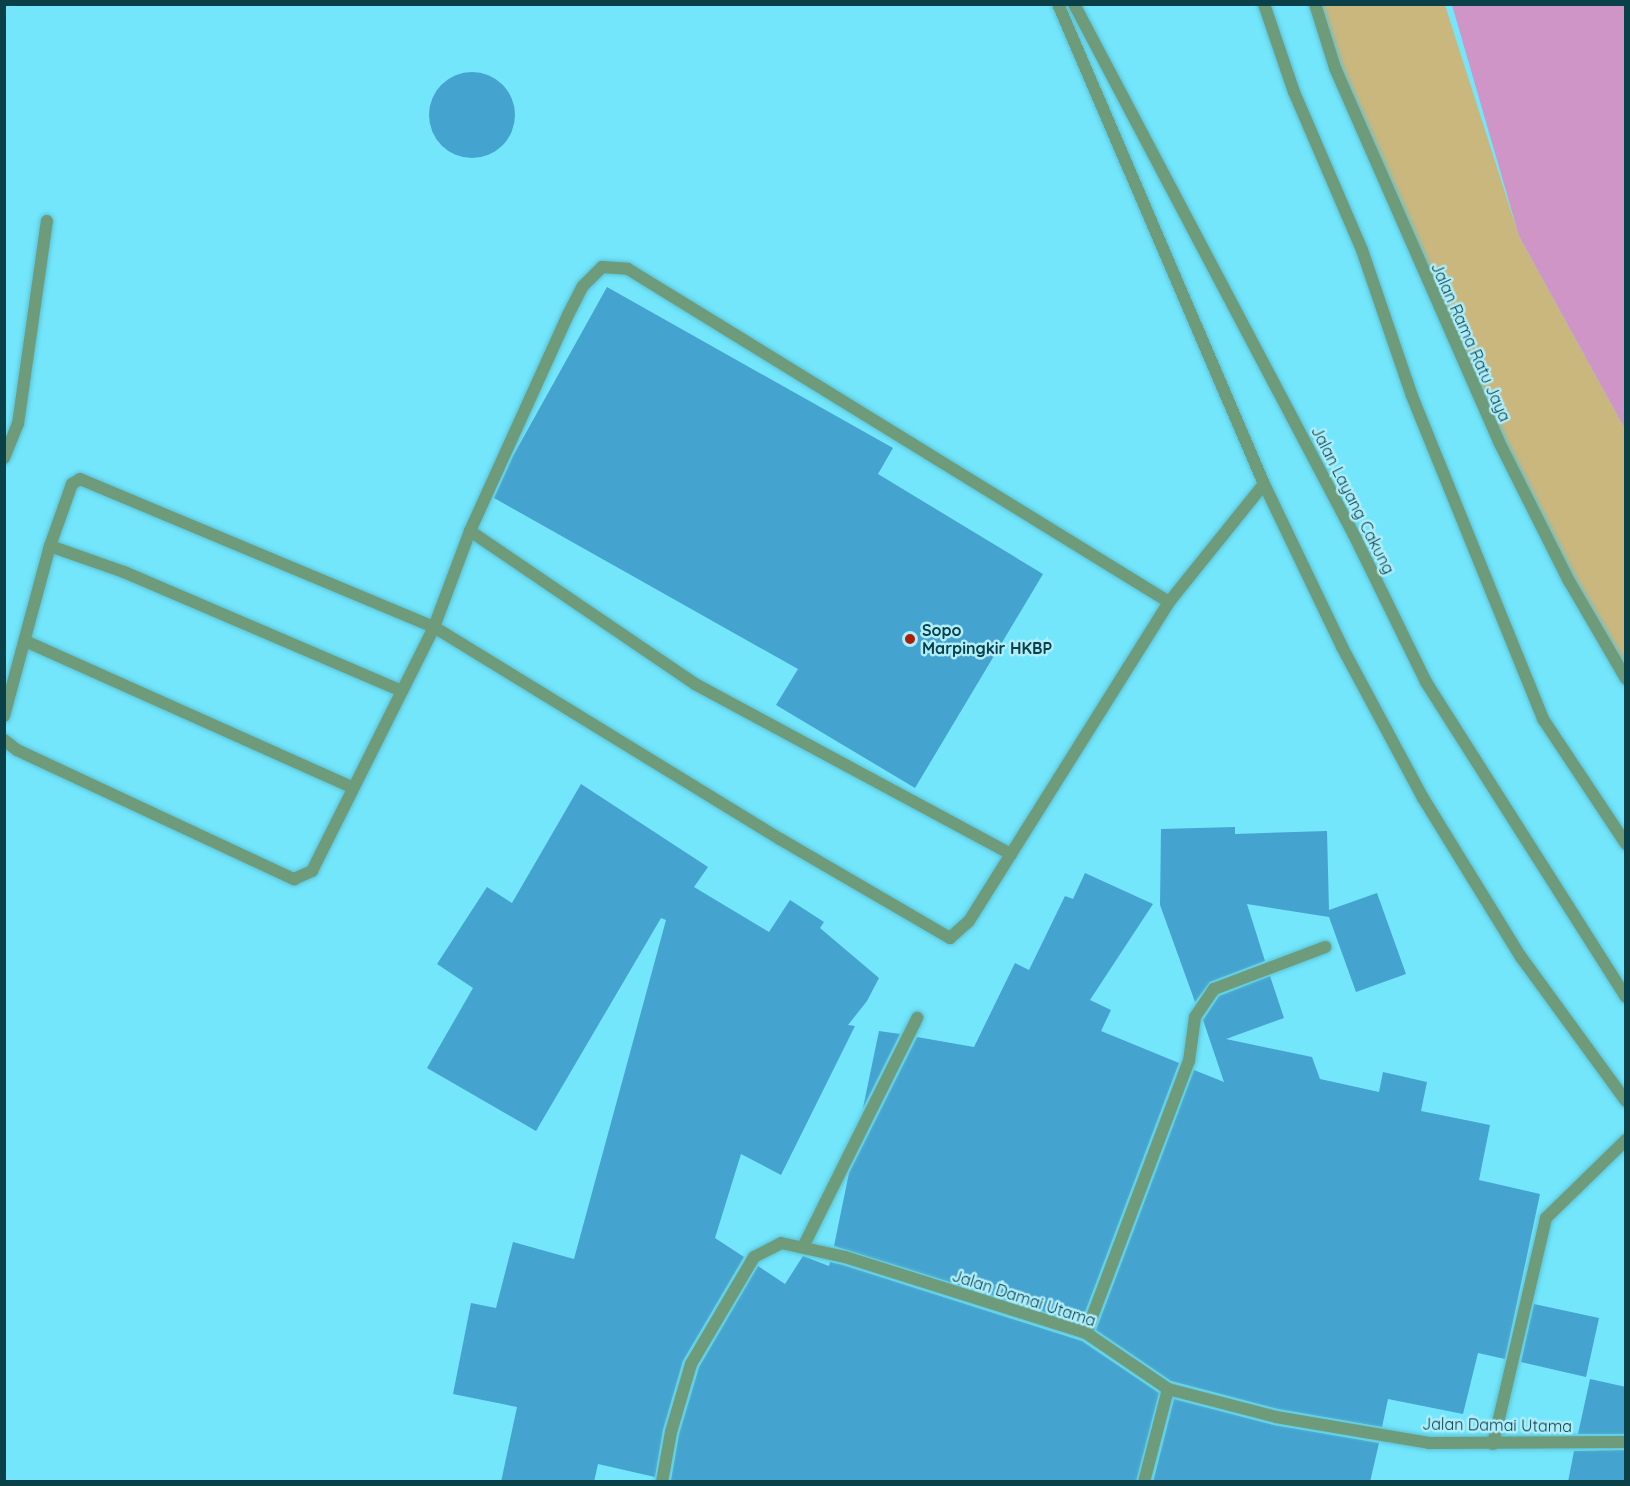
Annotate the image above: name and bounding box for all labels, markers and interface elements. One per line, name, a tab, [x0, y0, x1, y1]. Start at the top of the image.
street label: Jalan Rama Ratu Jaya	[1427, 260, 1515, 424]
street label: Jalan Layang Cakung	[1307, 423, 1399, 577]
place label: Sopo Marpingkir HKBP	[922, 620, 1052, 658]
marker: Sopo Marpingkir HKBP	[903, 632, 917, 646]
street label: Jalan Damai Utama	[950, 1266, 1098, 1330]
street label: Jalan Damai Utama	[1422, 1414, 1572, 1436]

